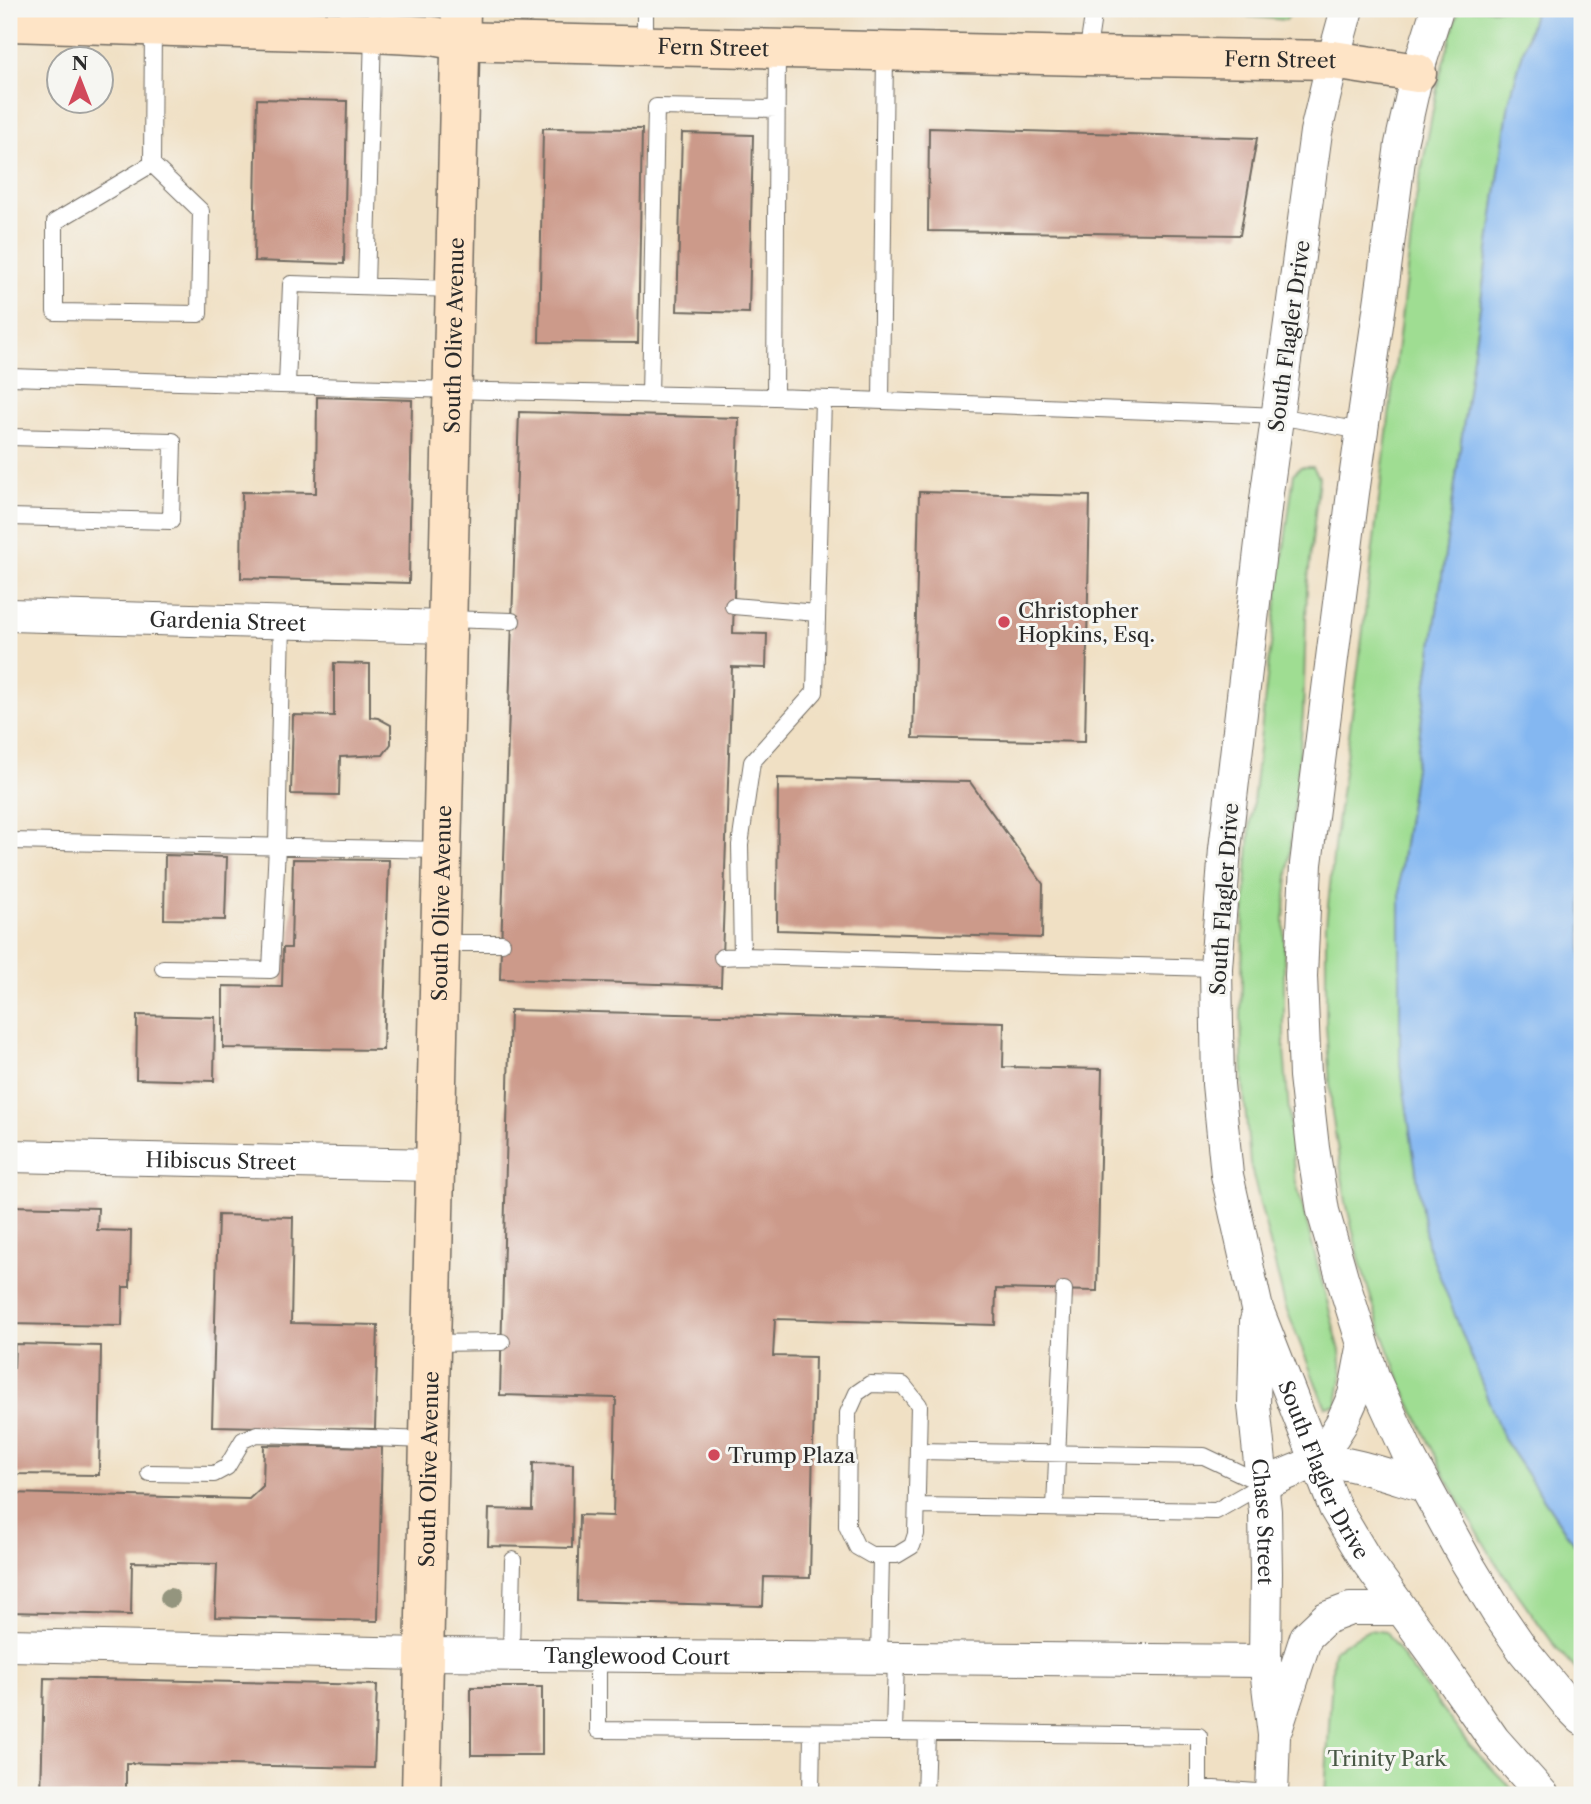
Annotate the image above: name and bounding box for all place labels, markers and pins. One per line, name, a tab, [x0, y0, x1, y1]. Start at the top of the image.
place label: Christopher Hopkins, Esq.	[1018, 598, 1155, 647]
marker: Christopher Hopkins, Esq.	[996, 614, 1012, 630]
place label: Trump Plaza	[728, 1443, 856, 1468]
marker: Trump Plaza	[706, 1447, 722, 1463]

